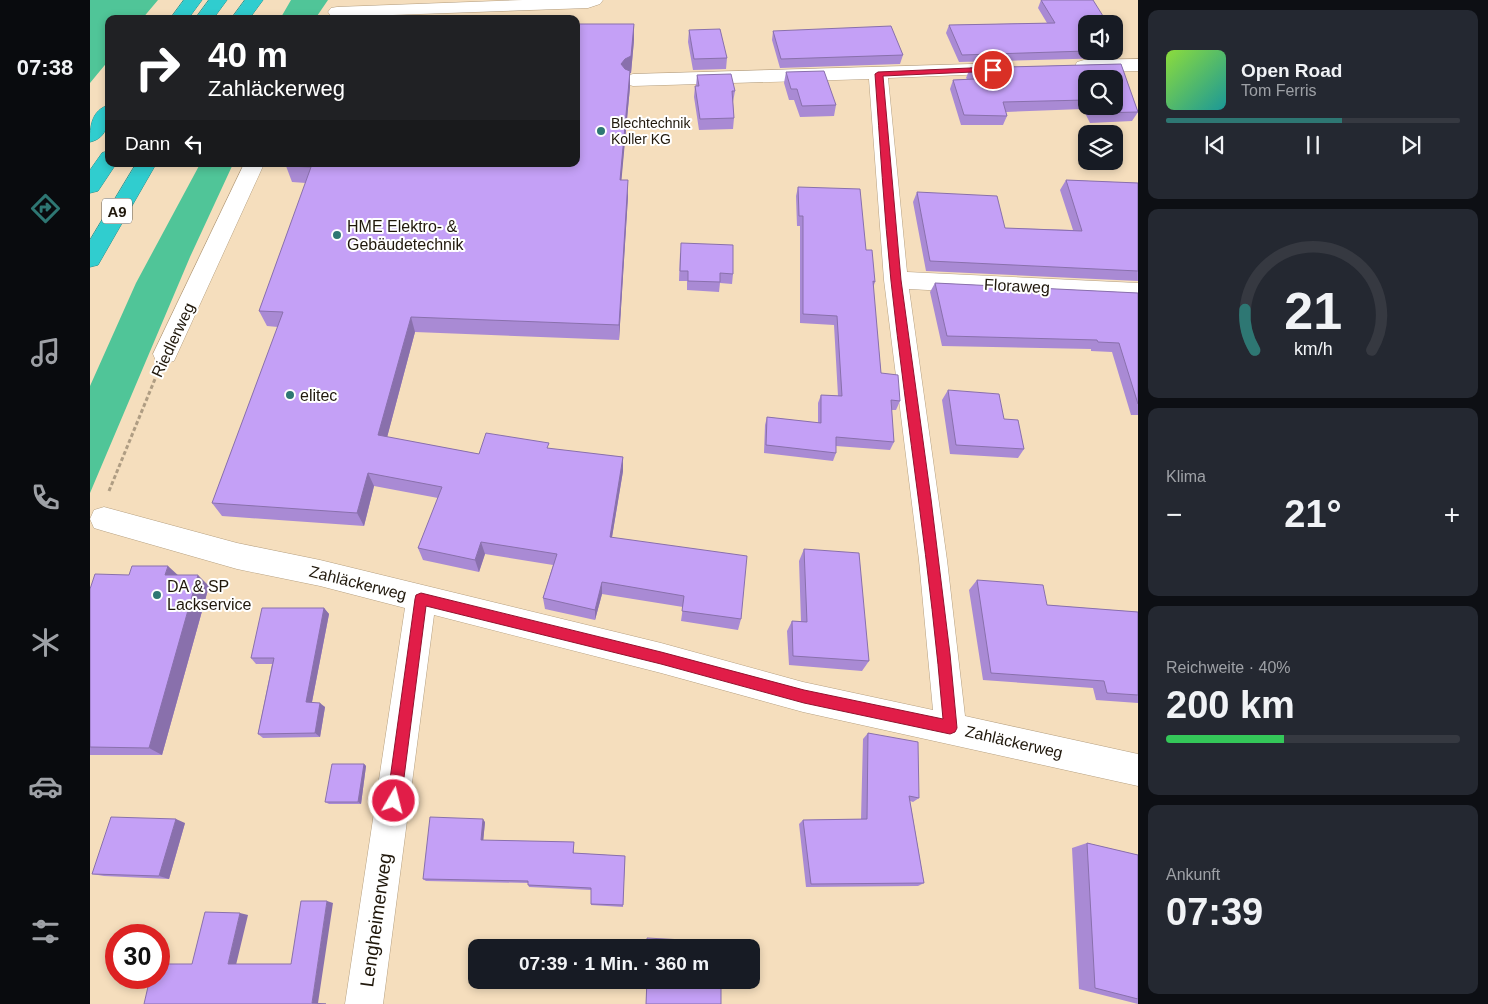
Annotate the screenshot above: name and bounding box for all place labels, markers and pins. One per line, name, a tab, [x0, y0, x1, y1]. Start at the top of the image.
pin	[972, 49, 1014, 91]
place label: Blechtechnik Koller KG	[611, 115, 691, 147]
marker: Blechtechnik Koller KG	[595, 125, 607, 137]
place label: HME Elektro- & Gebäudetechnik	[347, 218, 465, 253]
marker: HME Elektro- & Gebäudetechnik	[331, 229, 343, 241]
place label: elitec	[300, 387, 337, 404]
marker: elitec	[284, 389, 296, 401]
place label: DA & SP Lackservice	[167, 578, 252, 613]
marker: DA & SP Lackservice	[151, 589, 163, 601]

